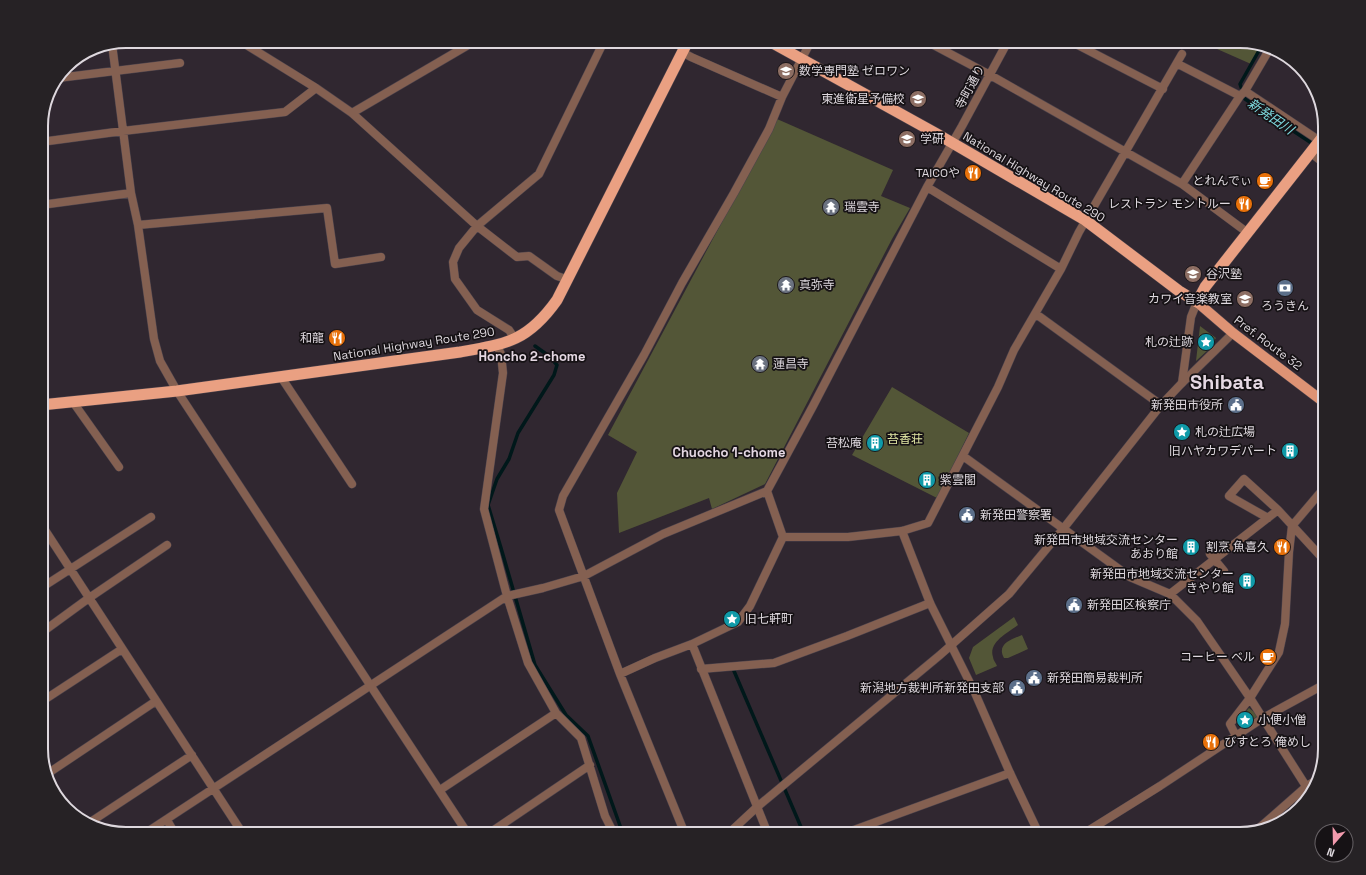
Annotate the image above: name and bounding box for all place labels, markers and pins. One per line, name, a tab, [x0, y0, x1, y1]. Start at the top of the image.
school or university icon: 数学専門塾 ゼロワン	[776, 61, 796, 81]
place label: 数学専門塾 ゼロワン	[799, 63, 910, 79]
school or university icon: 東進衛星予備校	[908, 89, 928, 109]
place label: 東進衛星予備校	[821, 91, 905, 107]
school or university icon: 学研	[897, 129, 917, 149]
place label: 学研	[920, 131, 944, 147]
restaurant icon: TAICOや	[963, 163, 983, 183]
place label: TAICOや	[916, 165, 960, 181]
cafe icon: とれんでぃ	[1255, 171, 1275, 191]
place label: とれんでぃ	[1193, 173, 1252, 189]
restaurant icon: レストラン モントルー	[1234, 194, 1254, 214]
place label: レストラン モントルー	[1108, 196, 1231, 212]
temple icon: 瑞雲寺	[821, 197, 841, 217]
place label: 瑞雲寺	[844, 199, 880, 215]
school or university icon: 谷沢塾	[1183, 264, 1203, 284]
place label: 谷沢塾	[1206, 266, 1242, 282]
temple icon: 真弥寺	[776, 275, 796, 295]
place label: 真弥寺	[799, 277, 835, 293]
bank icon: ろうきん	[1275, 278, 1295, 298]
school or university icon: カワイ音楽教室	[1235, 289, 1255, 309]
place label: カワイ音楽教室	[1148, 291, 1232, 307]
place label: ろうきん	[1261, 298, 1309, 314]
restaurant icon: 和龍	[327, 328, 347, 348]
place label: 和龍	[300, 330, 324, 346]
place icon: 札の辻跡	[1196, 332, 1216, 352]
place label: 札の辻跡	[1145, 334, 1193, 350]
temple icon: 蓮昌寺	[750, 354, 770, 374]
place label: 蓮昌寺	[773, 356, 809, 372]
public building icon: 新発田市役所	[1226, 395, 1246, 415]
place label: 新発田市役所	[1151, 397, 1223, 413]
place icon: 札の辻広場	[1172, 422, 1192, 442]
place label: 札の辻広場	[1195, 424, 1255, 440]
building icon: 苔松庵	[865, 433, 885, 453]
place label: 苔松庵	[826, 435, 862, 451]
building icon: 旧ハヤカワデパート	[1280, 441, 1300, 461]
place label: 旧ハヤカワデパート	[1169, 443, 1277, 459]
building icon: 紫雲閣	[917, 470, 937, 490]
place label: 紫雲閣	[940, 472, 976, 488]
public building icon: 新発田警察署	[957, 505, 977, 525]
place label: 新発田警察署	[980, 507, 1052, 523]
place label: 新発田市地域交流センター あおり館	[1034, 532, 1178, 562]
building icon: 新発田市地域交流センター あおり館	[1181, 537, 1201, 557]
restaurant icon: 割烹 魚喜久	[1272, 537, 1292, 557]
place label: 割烹 魚喜久	[1206, 539, 1269, 555]
place label: 新発田市地域交流センター きやり館	[1090, 566, 1234, 596]
building icon: 新発田市地域交流センター きやり館	[1237, 571, 1257, 591]
public building icon: 新発田区検察庁	[1064, 595, 1084, 615]
place label: 新発田区検察庁	[1087, 597, 1171, 613]
place icon: 旧七軒町	[722, 609, 742, 629]
place label: 旧七軒町	[745, 611, 793, 627]
cafe icon: コーヒー ベル	[1258, 647, 1278, 667]
place label: コーヒー ベル	[1180, 649, 1255, 665]
public building icon: 新発田簡易裁判所	[1024, 668, 1044, 688]
place label: 新発田簡易裁判所	[1047, 670, 1143, 686]
public building icon: 新潟地方裁判所新発田支部	[1007, 678, 1027, 698]
place label: 新潟地方裁判所新発田支部	[860, 680, 1004, 696]
place icon: 小便小僧	[1235, 710, 1255, 730]
place label: 小便小僧	[1258, 712, 1306, 728]
restaurant icon: びすとろ 俺めし	[1201, 732, 1221, 752]
place label: びすとろ 俺めし	[1224, 734, 1311, 750]

